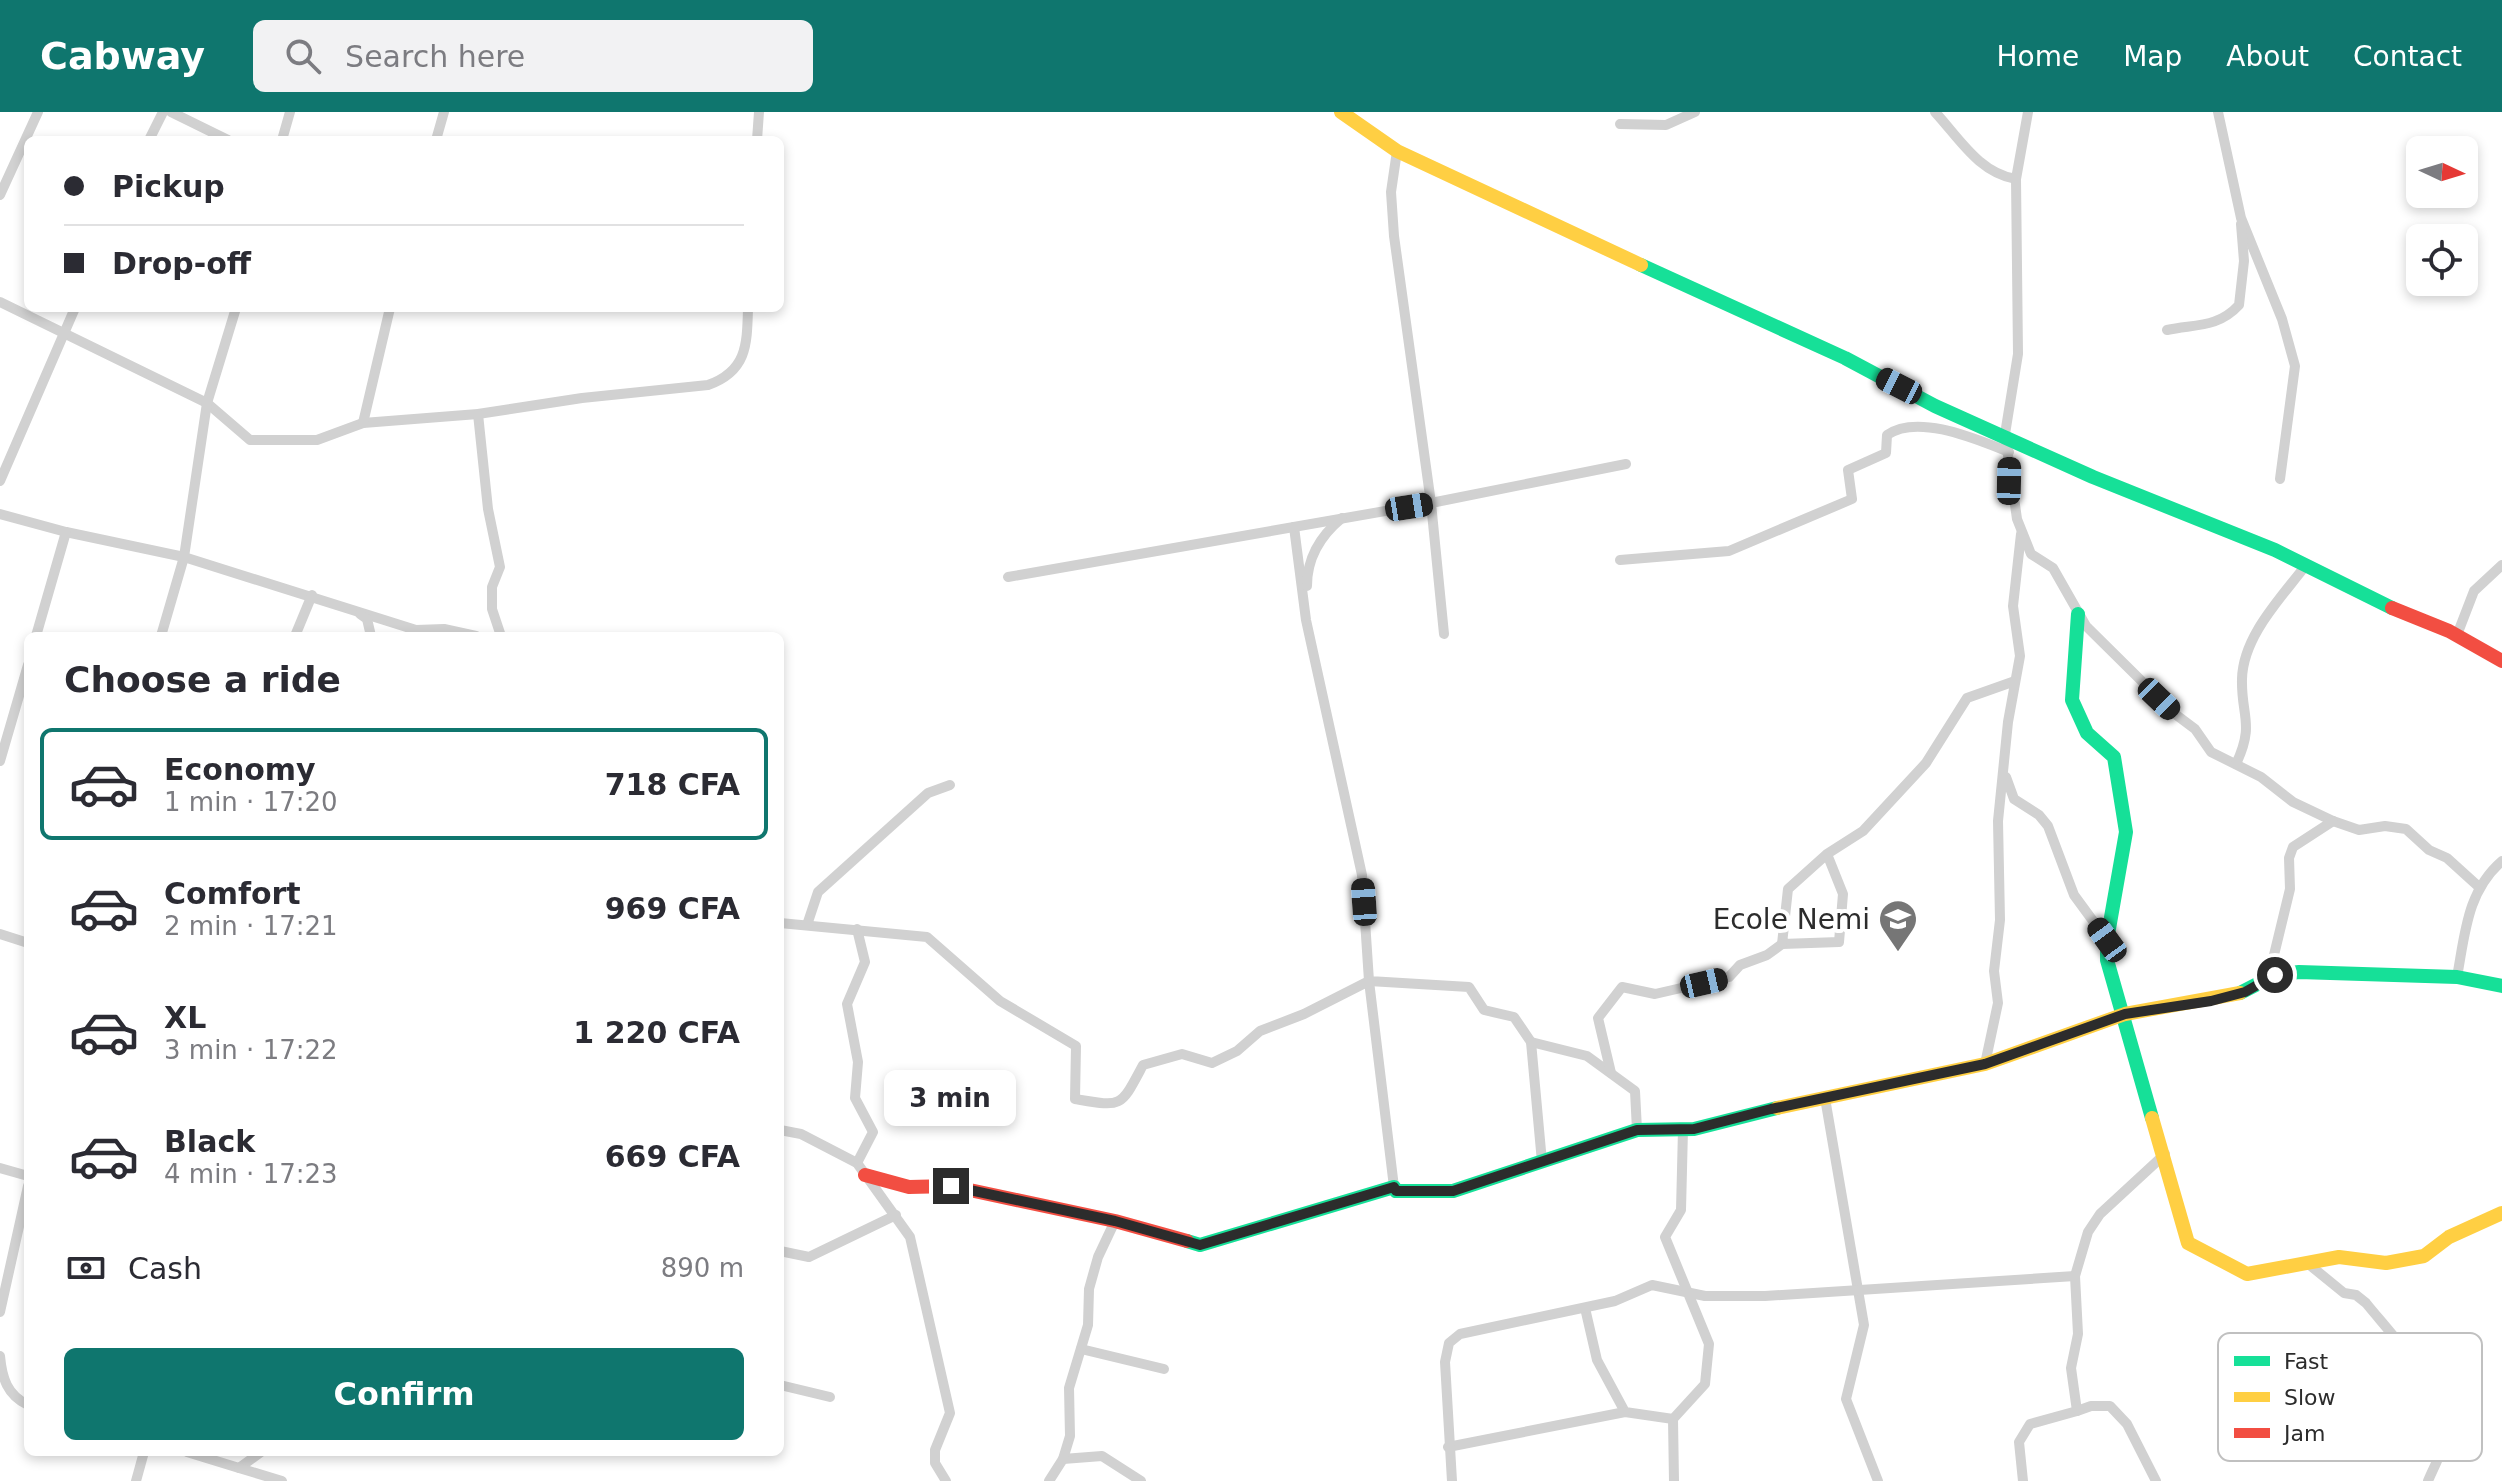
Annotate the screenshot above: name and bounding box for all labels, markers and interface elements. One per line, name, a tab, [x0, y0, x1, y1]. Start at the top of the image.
search box	[253, 20, 813, 92]
text: Cabway	[40, 34, 205, 78]
icon: search	[281, 34, 325, 78]
text: Search here	[345, 39, 525, 74]
text: Home	[1996, 40, 2079, 73]
text: Map	[2123, 40, 2182, 73]
text: About	[2226, 40, 2309, 73]
text: Contact	[2353, 40, 2462, 73]
north arrow	[2406, 136, 2478, 208]
map controls	[2406, 136, 2478, 296]
text: Pickup	[112, 169, 225, 204]
button: locate	[2406, 224, 2478, 296]
text: Drop-off	[112, 246, 251, 281]
car	[1872, 364, 1926, 408]
car	[1997, 457, 2021, 505]
car	[1383, 491, 1435, 523]
text: Choose a ride	[64, 659, 341, 700]
car	[2133, 674, 2185, 724]
icon: car	[68, 748, 140, 820]
text: Economy	[164, 752, 316, 787]
text: 718 CFA	[605, 767, 740, 802]
text: 1 min · 17:20	[164, 787, 338, 817]
icon: car	[68, 872, 140, 944]
text: Comfort	[164, 876, 301, 911]
car	[1350, 877, 1378, 927]
text: 969 CFA	[605, 891, 740, 926]
school or university icon: Ecole Nemi	[1877, 898, 1919, 953]
place label: Ecole Nemi	[1713, 903, 1870, 936]
text: 2 min · 17:21	[164, 911, 338, 941]
car	[2083, 914, 2131, 966]
route start	[2257, 957, 2293, 993]
car	[1678, 966, 1730, 1000]
icon: car	[68, 996, 140, 1068]
text: XL	[164, 1000, 206, 1035]
text: 1 220 CFA	[573, 1015, 740, 1050]
text: 3 min · 17:22	[164, 1035, 338, 1065]
callout: 3 min	[885, 1070, 1017, 1126]
text: 3 min	[909, 1083, 991, 1113]
icon: car	[68, 1120, 140, 1192]
text: Black	[164, 1124, 255, 1159]
text: 669 CFA	[605, 1139, 740, 1174]
text: 4 min · 17:23	[164, 1159, 338, 1189]
route end	[933, 1168, 969, 1204]
icon: cash	[64, 1246, 108, 1290]
text: Cash	[128, 1251, 202, 1286]
text: 890 m	[661, 1253, 744, 1283]
legend	[2218, 1333, 2482, 1461]
button: Confirm	[64, 1348, 744, 1440]
text: Fast	[2284, 1349, 2329, 1374]
text: Slow	[2284, 1385, 2336, 1410]
text: Jam	[2282, 1421, 2325, 1446]

